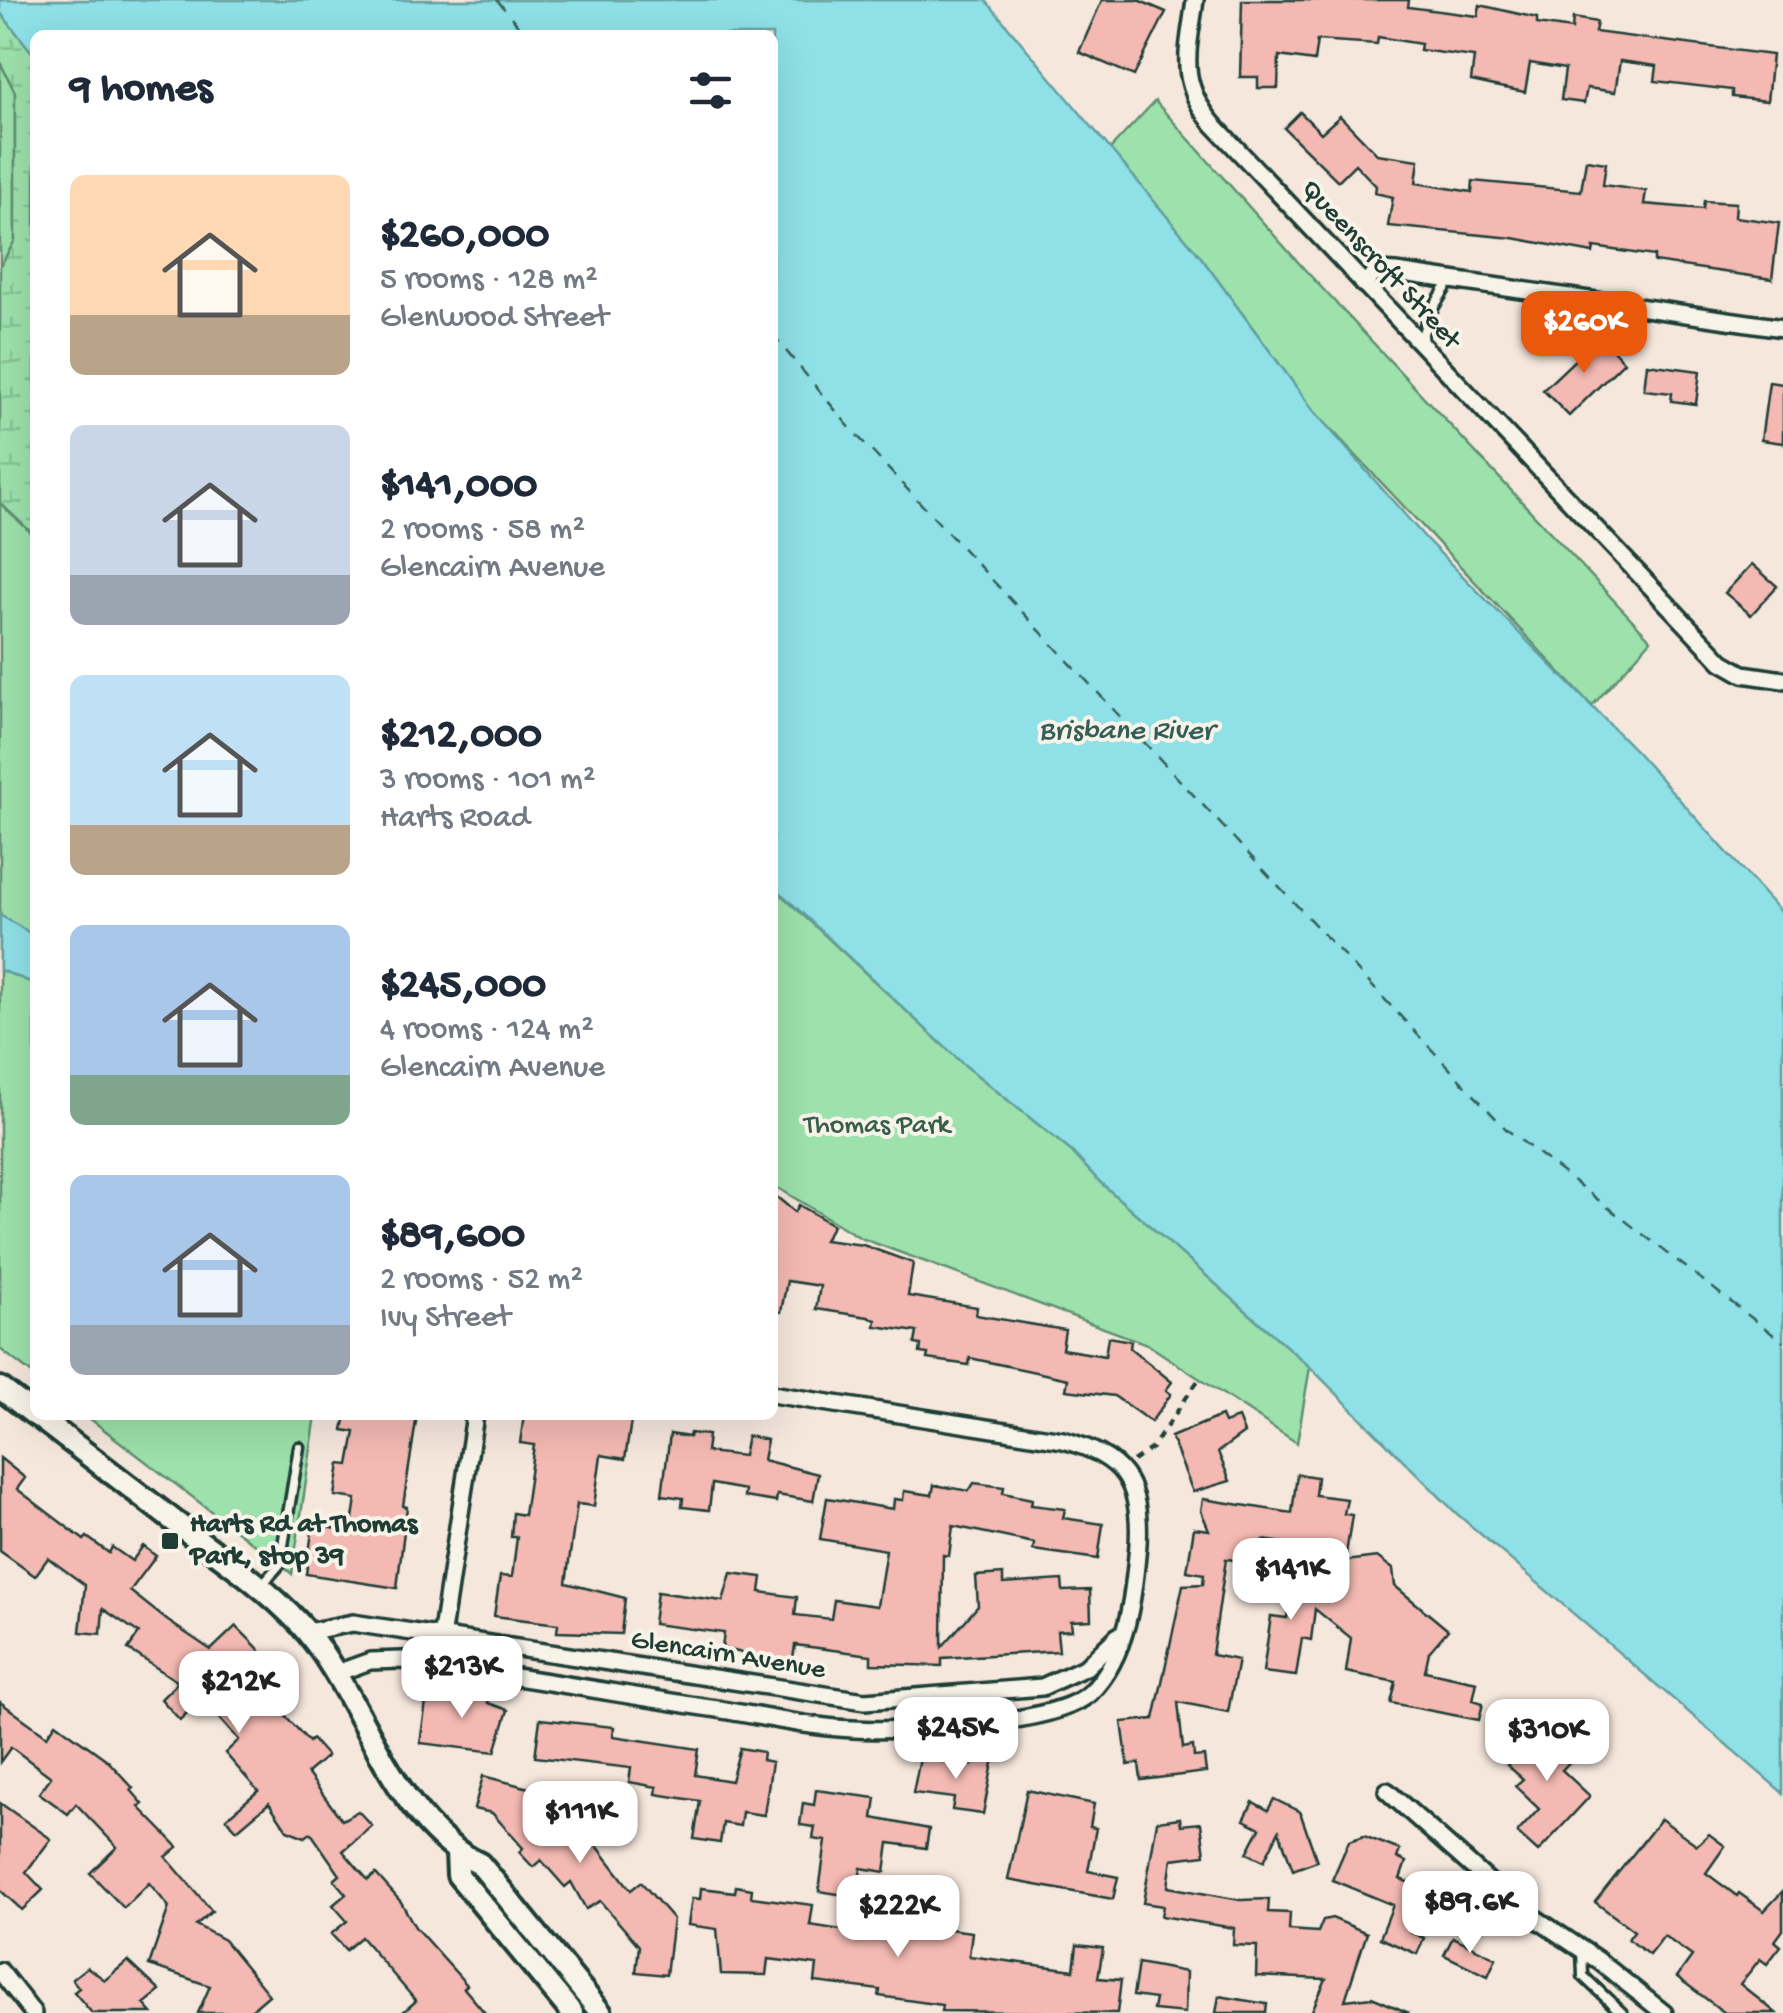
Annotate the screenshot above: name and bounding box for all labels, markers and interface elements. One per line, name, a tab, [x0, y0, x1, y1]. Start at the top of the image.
icon: filters	[683, 63, 738, 118]
text: 9 homes	[70, 66, 212, 115]
street label: Queenscroft Street	[1293, 173, 1469, 358]
text: $260,000	[380, 213, 549, 262]
icon: home	[150, 215, 270, 335]
text: 5 rooms · 128 m²	[380, 262, 598, 300]
pin: $260K	[1514, 291, 1654, 376]
text: Glenwood Street	[380, 300, 609, 338]
text: $260K	[1543, 304, 1625, 342]
text: $141,000	[380, 463, 537, 512]
icon: home	[150, 465, 270, 585]
text: 2 rooms · 58 m²	[380, 512, 585, 550]
text: Glencairn Avenue	[380, 550, 605, 588]
text: $212,000	[380, 713, 542, 762]
icon: home	[150, 715, 270, 835]
water label: Brisbane River	[1039, 715, 1219, 750]
text: 3 rooms · 101 m²	[380, 762, 595, 800]
text: Harts Road	[380, 800, 530, 838]
text: $245,000	[380, 963, 546, 1012]
icon: home	[150, 965, 270, 1085]
text: 4 rooms · 124 m²	[380, 1012, 594, 1050]
text: Glencairn Avenue	[380, 1050, 605, 1088]
park label: Thomas Park	[802, 1110, 953, 1143]
text: $89,600	[380, 1213, 525, 1262]
icon: home	[150, 1215, 270, 1335]
text: 2 rooms · 52 m²	[380, 1262, 583, 1300]
text: Ivy Street	[380, 1300, 510, 1338]
place label: Harts Rd at Thomas Park, stop 39	[188, 1509, 419, 1574]
marker: Harts Rd at Thomas Park, stop 39	[159, 1530, 181, 1552]
pin: $141K	[1221, 1538, 1361, 1623]
text: $141K	[1255, 1551, 1327, 1589]
street label: Glencairn Avenue	[628, 1624, 828, 1688]
pin: $213K	[392, 1636, 532, 1721]
text: $213K	[423, 1649, 501, 1687]
pin: $212K	[169, 1651, 309, 1736]
text: $212K	[201, 1664, 277, 1702]
pin: $245K	[886, 1697, 1026, 1782]
pin: $310K	[1477, 1699, 1617, 1784]
text: $245K	[916, 1710, 996, 1748]
text: $310K	[1507, 1712, 1587, 1750]
pin: $111K	[510, 1781, 650, 1866]
text: $111K	[545, 1794, 615, 1832]
pin: $89.6K	[1389, 1871, 1551, 1956]
pin: $222K	[828, 1875, 968, 1960]
text: $89.6K	[1424, 1884, 1516, 1922]
text: $222K	[858, 1888, 938, 1926]

